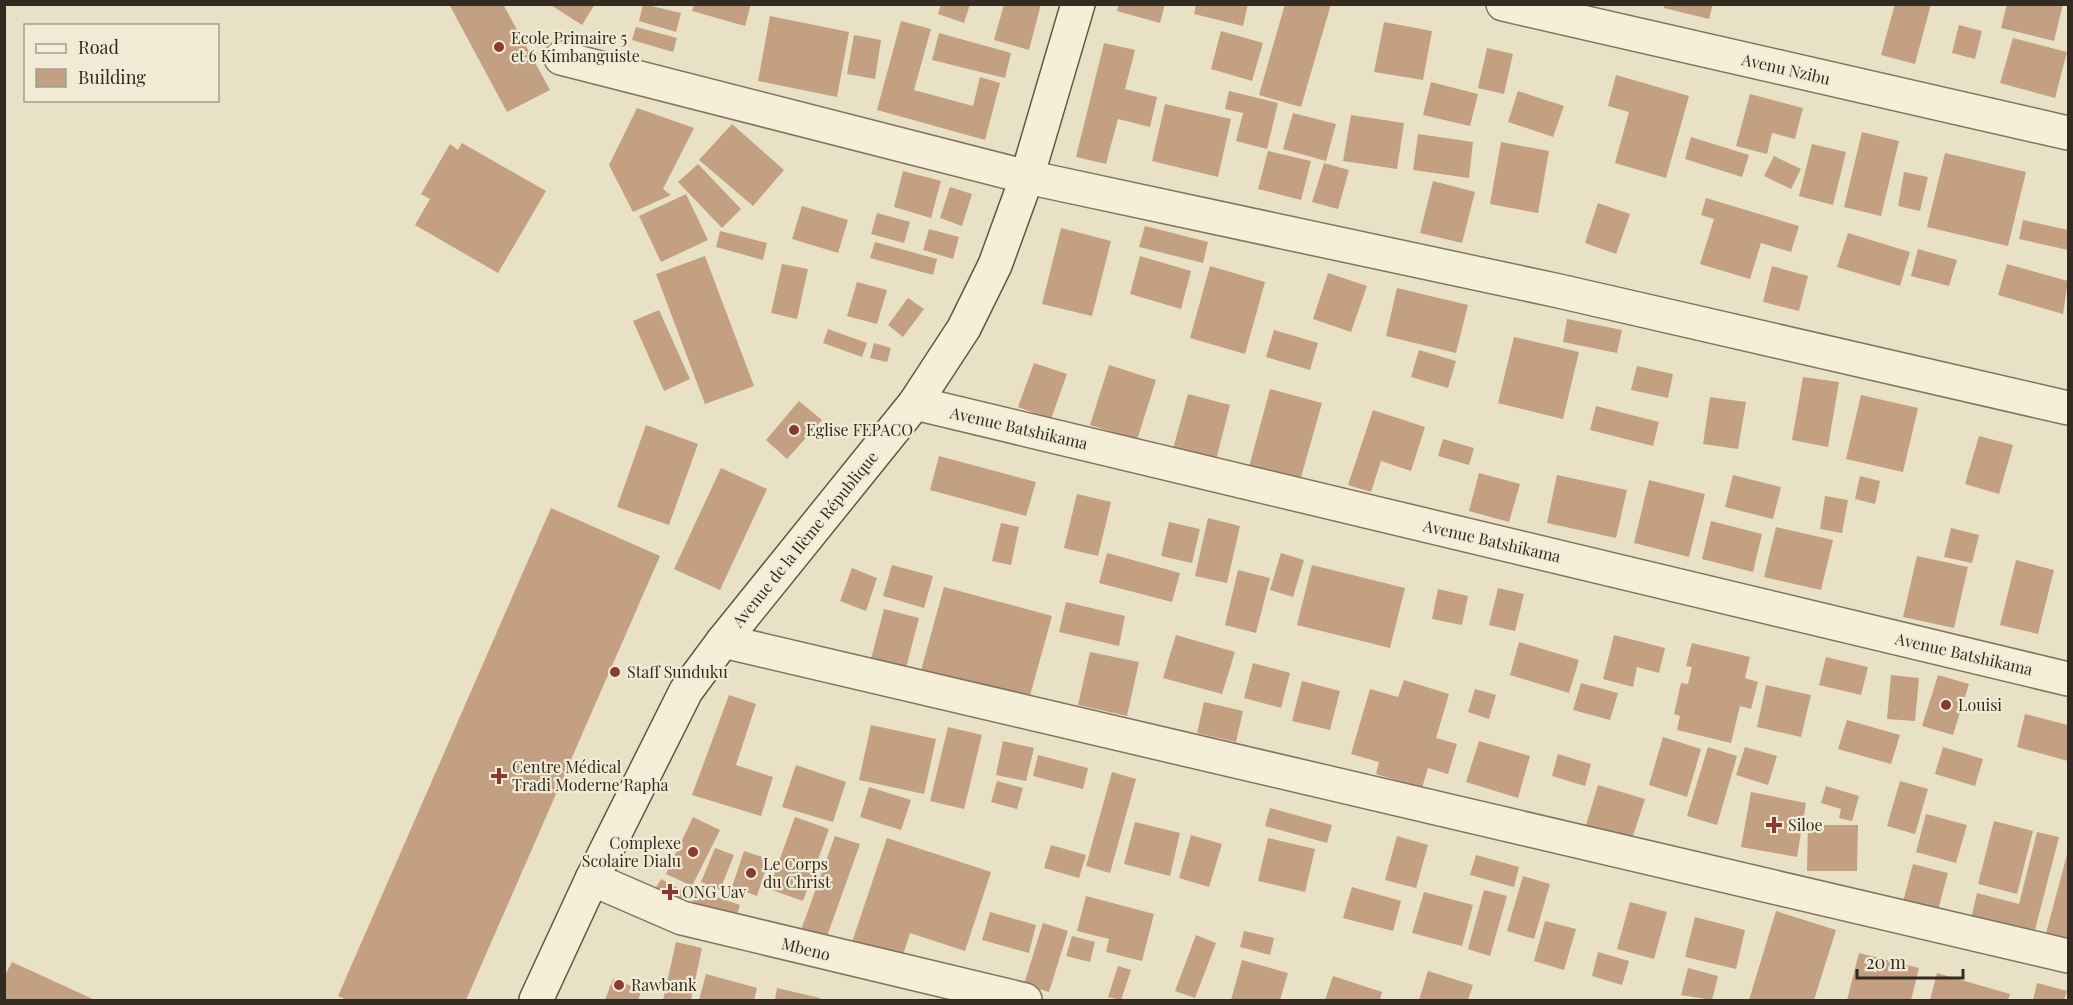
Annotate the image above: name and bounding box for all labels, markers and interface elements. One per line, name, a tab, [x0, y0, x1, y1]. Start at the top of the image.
legend	[24, 24, 219, 102]
place label: Ecole Primaire 5 et 6 Kimbanguiste	[511, 27, 640, 66]
text: Road	[78, 35, 119, 59]
marker: Ecole Primaire 5 et 6 Kimbanguiste	[492, 40, 506, 54]
street label: Avenu Nzibu	[1739, 48, 1832, 89]
text: Building	[78, 65, 146, 89]
street label: Avenue Batshikama	[947, 401, 1090, 454]
place label: Eglise FEPACO	[806, 419, 913, 440]
marker: Eglise FEPACO	[787, 423, 801, 437]
street label: Avenue de la IIème République	[726, 446, 882, 632]
street label: Avenue Batshikama	[1420, 514, 1563, 567]
street label: Avenue Batshikama	[1892, 627, 2035, 680]
place label: Staff Sunduku	[627, 661, 728, 682]
marker: Staff Sunduku	[608, 665, 622, 679]
place label: Louisi	[1958, 694, 2002, 715]
marker: Louisi	[1939, 698, 1953, 712]
place label: Centre Médical Tradi Moderne Rapha	[512, 756, 669, 795]
marker: Centre Médical Tradi Moderne Rapha	[490, 767, 508, 785]
place label: Siloe	[1788, 814, 1823, 835]
marker: Siloe	[1765, 816, 1783, 834]
place label: Complexe Scolaire Dialu	[582, 832, 681, 871]
marker: Complexe Scolaire Dialu	[686, 845, 700, 859]
place label: Le Corps du Christ	[763, 853, 831, 892]
marker: Le Corps du Christ	[744, 866, 758, 880]
place label: ONG Uav	[682, 881, 747, 902]
marker: ONG Uav	[663, 885, 677, 899]
street label: Mbeno	[780, 932, 833, 965]
scale bar	[1857, 942, 1964, 980]
text: 20 m	[1866, 950, 1906, 974]
place label: Rawbank	[631, 974, 697, 995]
marker: Rawbank	[612, 978, 626, 992]

